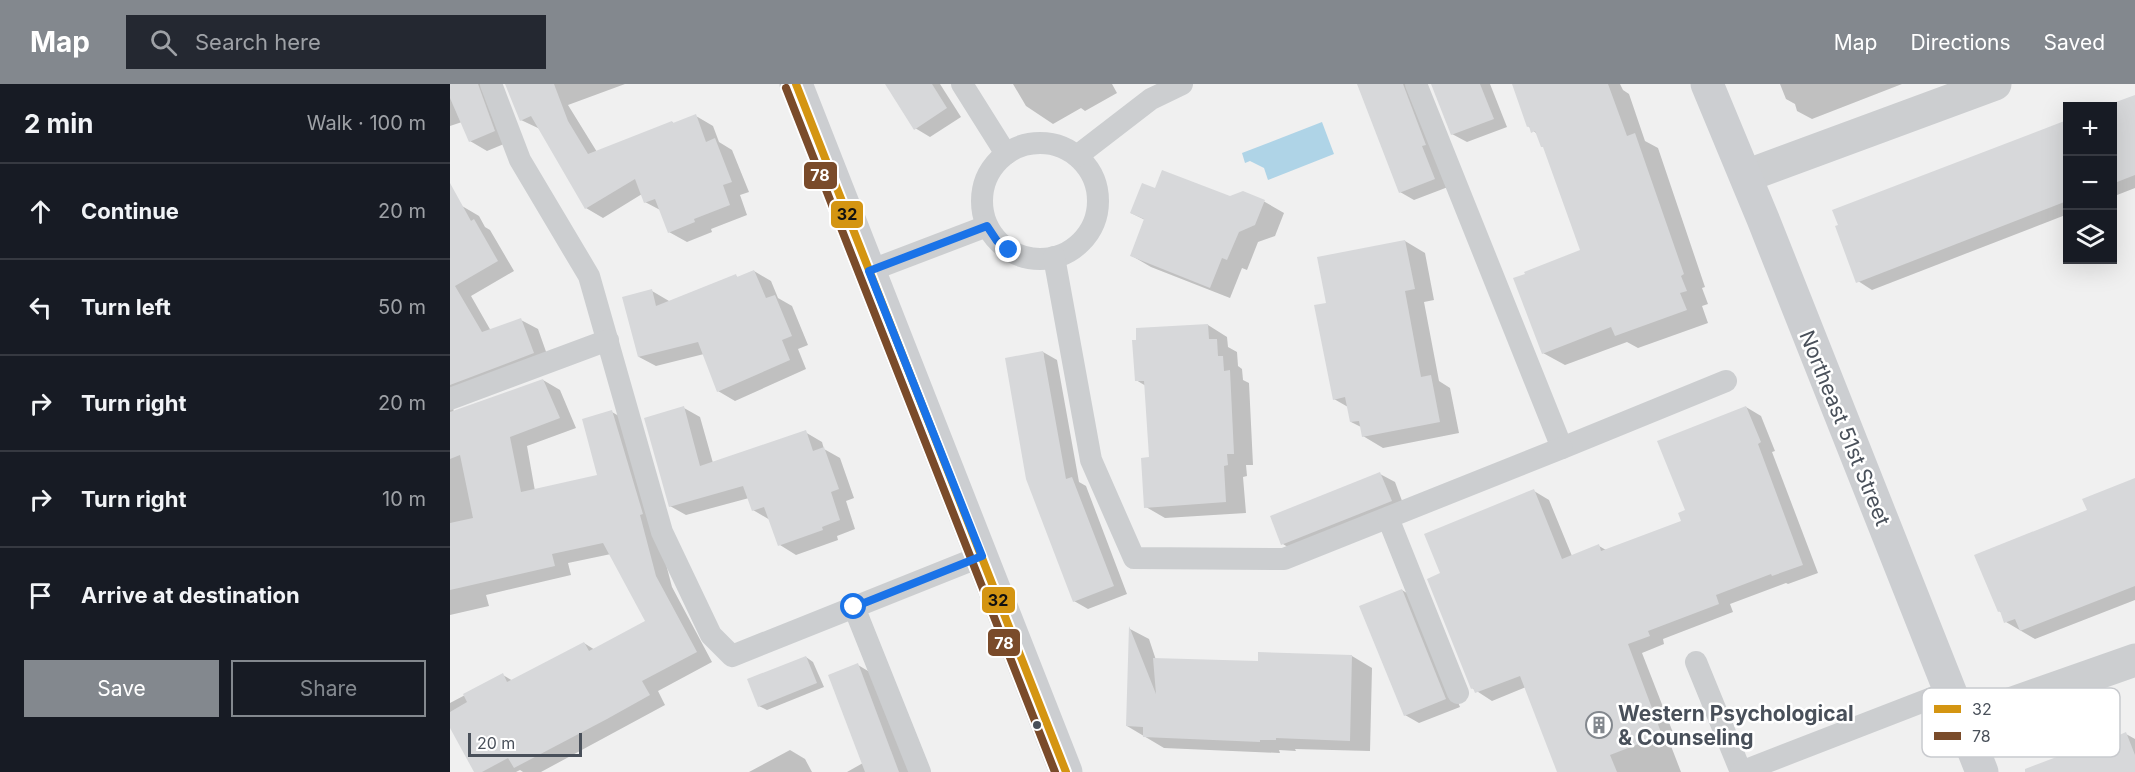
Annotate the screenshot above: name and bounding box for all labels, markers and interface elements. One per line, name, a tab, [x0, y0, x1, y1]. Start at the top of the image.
search box	[126, 15, 546, 69]
text: Map	[30, 25, 90, 59]
icon: search	[147, 26, 180, 59]
text: Search here	[195, 29, 321, 55]
text: Map	[1834, 30, 1877, 55]
text: Directions	[1910, 30, 2011, 55]
text: Saved	[2044, 30, 2105, 55]
map controls	[2063, 102, 2117, 264]
button: +	[2063, 102, 2117, 156]
text: 2 min	[24, 108, 94, 139]
text: Walk · 100 m	[307, 111, 426, 135]
button: −	[2063, 156, 2117, 210]
line badge: 78	[803, 161, 838, 190]
text: 78	[810, 165, 830, 185]
icon: ahead	[24, 195, 57, 228]
text: Continue	[81, 198, 179, 224]
text: 20 m	[378, 199, 426, 223]
line badge: 32	[830, 200, 864, 229]
text: 32	[837, 204, 857, 224]
button: layers	[2063, 210, 2117, 264]
route end	[995, 236, 1021, 262]
icon: left	[24, 291, 57, 324]
text: Turn left	[81, 294, 171, 320]
text: 50 m	[378, 295, 426, 319]
street label: Northeast 51st Street	[1794, 327, 1896, 529]
icon: right	[24, 387, 57, 420]
text: Turn right	[81, 390, 187, 416]
text: 20 m	[378, 391, 426, 415]
icon: right	[24, 483, 57, 516]
text: Turn right	[81, 486, 187, 512]
text: 10 m	[382, 487, 426, 511]
icon: arrive	[24, 579, 57, 612]
text: Arrive at destination	[81, 582, 300, 608]
line badge: 32	[981, 586, 1016, 614]
text: 32	[988, 590, 1008, 610]
route start	[840, 593, 866, 619]
line badge: 78	[987, 628, 1021, 657]
text: 78	[994, 633, 1014, 653]
button: Save	[24, 660, 219, 717]
button: Share	[231, 660, 426, 717]
legend	[1922, 688, 2120, 757]
text: 32	[1972, 699, 1992, 719]
place label: Western Psychological & Counseling	[1618, 701, 1854, 750]
building icon: Western Psychological & Counseling	[1584, 710, 1614, 740]
unlabelled marker	[1031, 719, 1043, 731]
text: 78	[1972, 726, 1991, 746]
scale bar	[468, 730, 582, 758]
text: 20 m	[477, 733, 515, 753]

